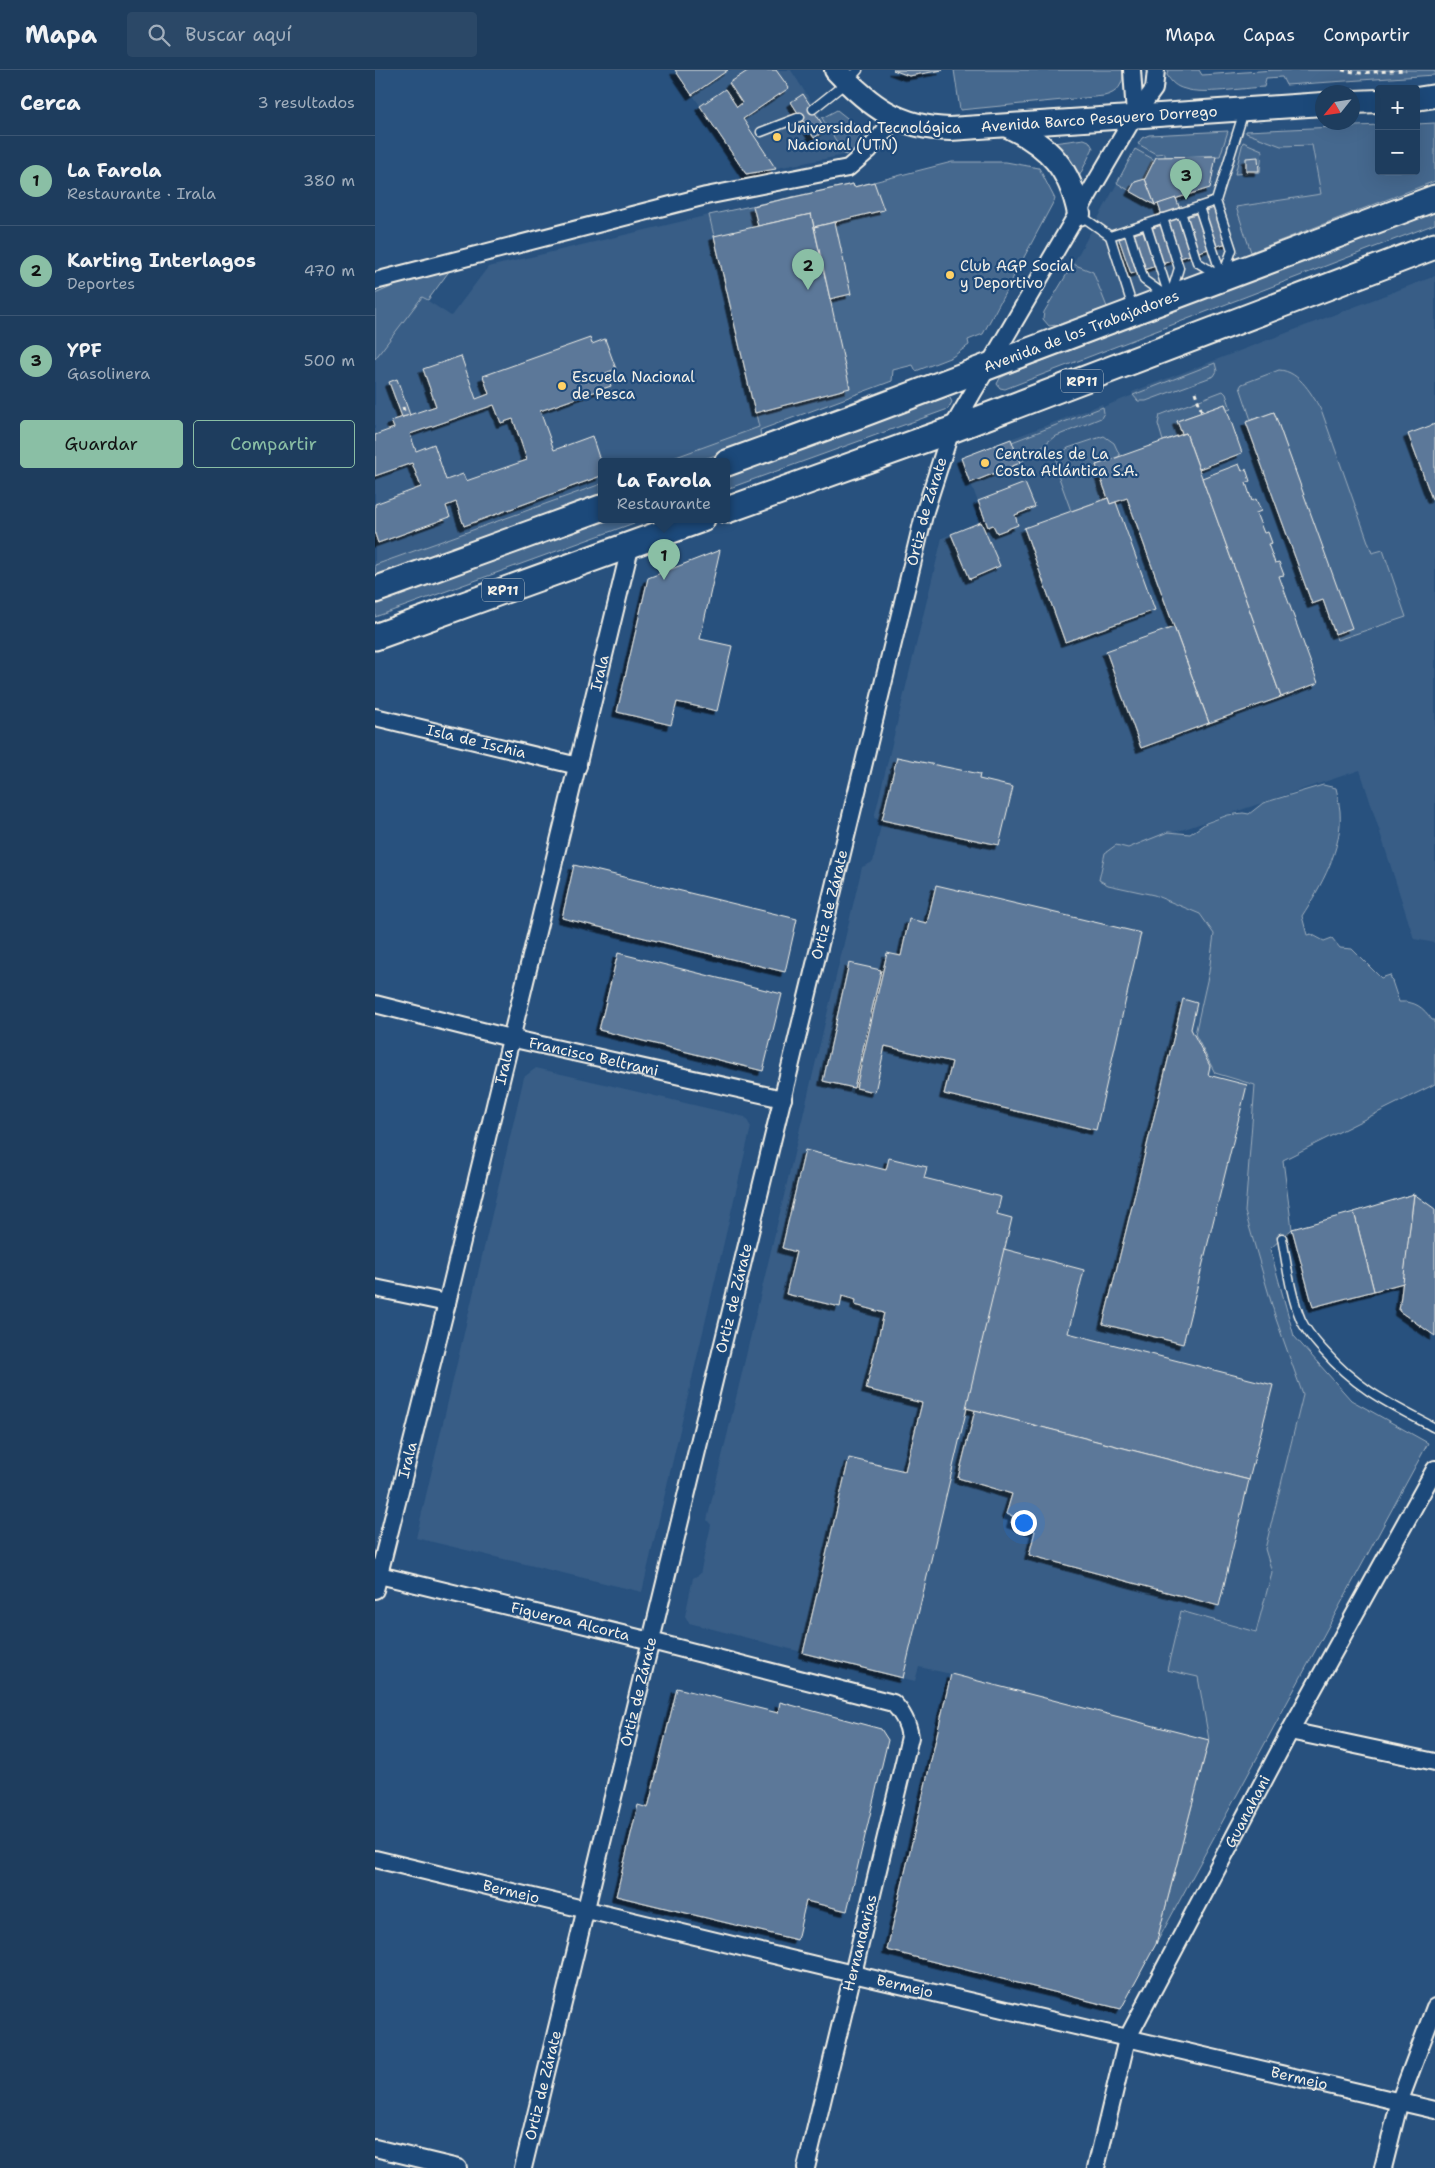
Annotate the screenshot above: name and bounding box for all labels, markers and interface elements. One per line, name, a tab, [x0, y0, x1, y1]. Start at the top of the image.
search box	[127, 12, 477, 57]
text: Mapa	[25, 19, 97, 51]
icon: search	[145, 21, 173, 49]
text: Buscar aquí	[185, 22, 292, 47]
text: Mapa	[1165, 23, 1215, 47]
text: Capas	[1243, 23, 1295, 47]
text: Compartir	[1323, 23, 1410, 47]
north arrow	[1315, 85, 1360, 130]
map controls	[1375, 85, 1420, 175]
button: +	[1375, 85, 1420, 130]
text: Cerca	[20, 89, 81, 117]
text: 3 resultados	[257, 92, 355, 113]
street label: Avenida Barco Pesquero Dorrego	[980, 101, 1218, 137]
place label: Universidad Tecnológica Nacional (UTN)	[787, 118, 962, 155]
button: −	[1375, 130, 1420, 175]
marker: Universidad Tecnológica Nacional (UTN)	[771, 131, 783, 143]
text: La Farola	[67, 158, 161, 183]
pin: 3	[1170, 159, 1202, 200]
text: 1	[32, 170, 40, 191]
text: 380 m	[303, 170, 355, 191]
text: Restaurante · Irala	[67, 183, 216, 204]
text: Karting Interlagos	[67, 248, 256, 273]
pin: 2	[792, 249, 824, 290]
place label: Club AGP Social y Deportivo	[960, 256, 1075, 293]
text: 2	[30, 260, 42, 281]
text: 470 m	[304, 260, 355, 281]
marker: Club AGP Social y Deportivo	[944, 269, 956, 281]
text: Deportes	[67, 273, 135, 294]
street label: Avenida de los Trabajadores	[981, 285, 1182, 377]
text: YPF	[67, 338, 102, 363]
text: 3	[30, 350, 42, 371]
text: 500 m	[304, 350, 355, 371]
text: Gasolinera	[67, 363, 150, 384]
place label: Escuela Nacional de Pesca	[572, 367, 695, 404]
road number: RP11	[1061, 370, 1103, 392]
marker: Escuela Nacional de Pesca	[556, 380, 568, 392]
button: Guardar	[20, 420, 183, 468]
button: Compartir	[193, 420, 355, 468]
place label: Centrales de La Costa Atlántica S.A.	[995, 444, 1138, 481]
street label: Ortiz de Zárate	[902, 455, 952, 568]
marker: Centrales de La Costa Atlántica S.A.	[979, 457, 991, 469]
popup	[598, 458, 730, 523]
text: La Farola	[617, 468, 711, 493]
text: Restaurante	[617, 493, 711, 514]
pin: 1	[648, 539, 680, 580]
road number: RP11	[482, 578, 524, 602]
street label: Irala	[586, 652, 614, 693]
street label: Isla de Ischia	[424, 720, 529, 763]
street label: Ortiz de Zárate	[807, 848, 852, 962]
street label: Francisco Beltrami	[527, 1033, 661, 1081]
street label: Irala	[490, 1046, 519, 1087]
street label: Ortiz de Zárate	[711, 1241, 757, 1355]
street label: Irala	[393, 1439, 422, 1480]
your location	[1011, 1510, 1037, 1536]
street label: Figueroa Alcorta	[509, 1597, 632, 1646]
street label: Ortiz de Zárate	[616, 1635, 661, 1749]
street label: Guanahani	[1220, 1772, 1275, 1851]
street label: Bermejo	[481, 1875, 541, 1908]
street label: Hernandarias	[838, 1892, 882, 1994]
street label: Bermejo	[875, 1970, 935, 2002]
street label: Ortiz de Zárate	[520, 2028, 566, 2142]
street label: Bermejo	[1269, 2062, 1330, 2095]

